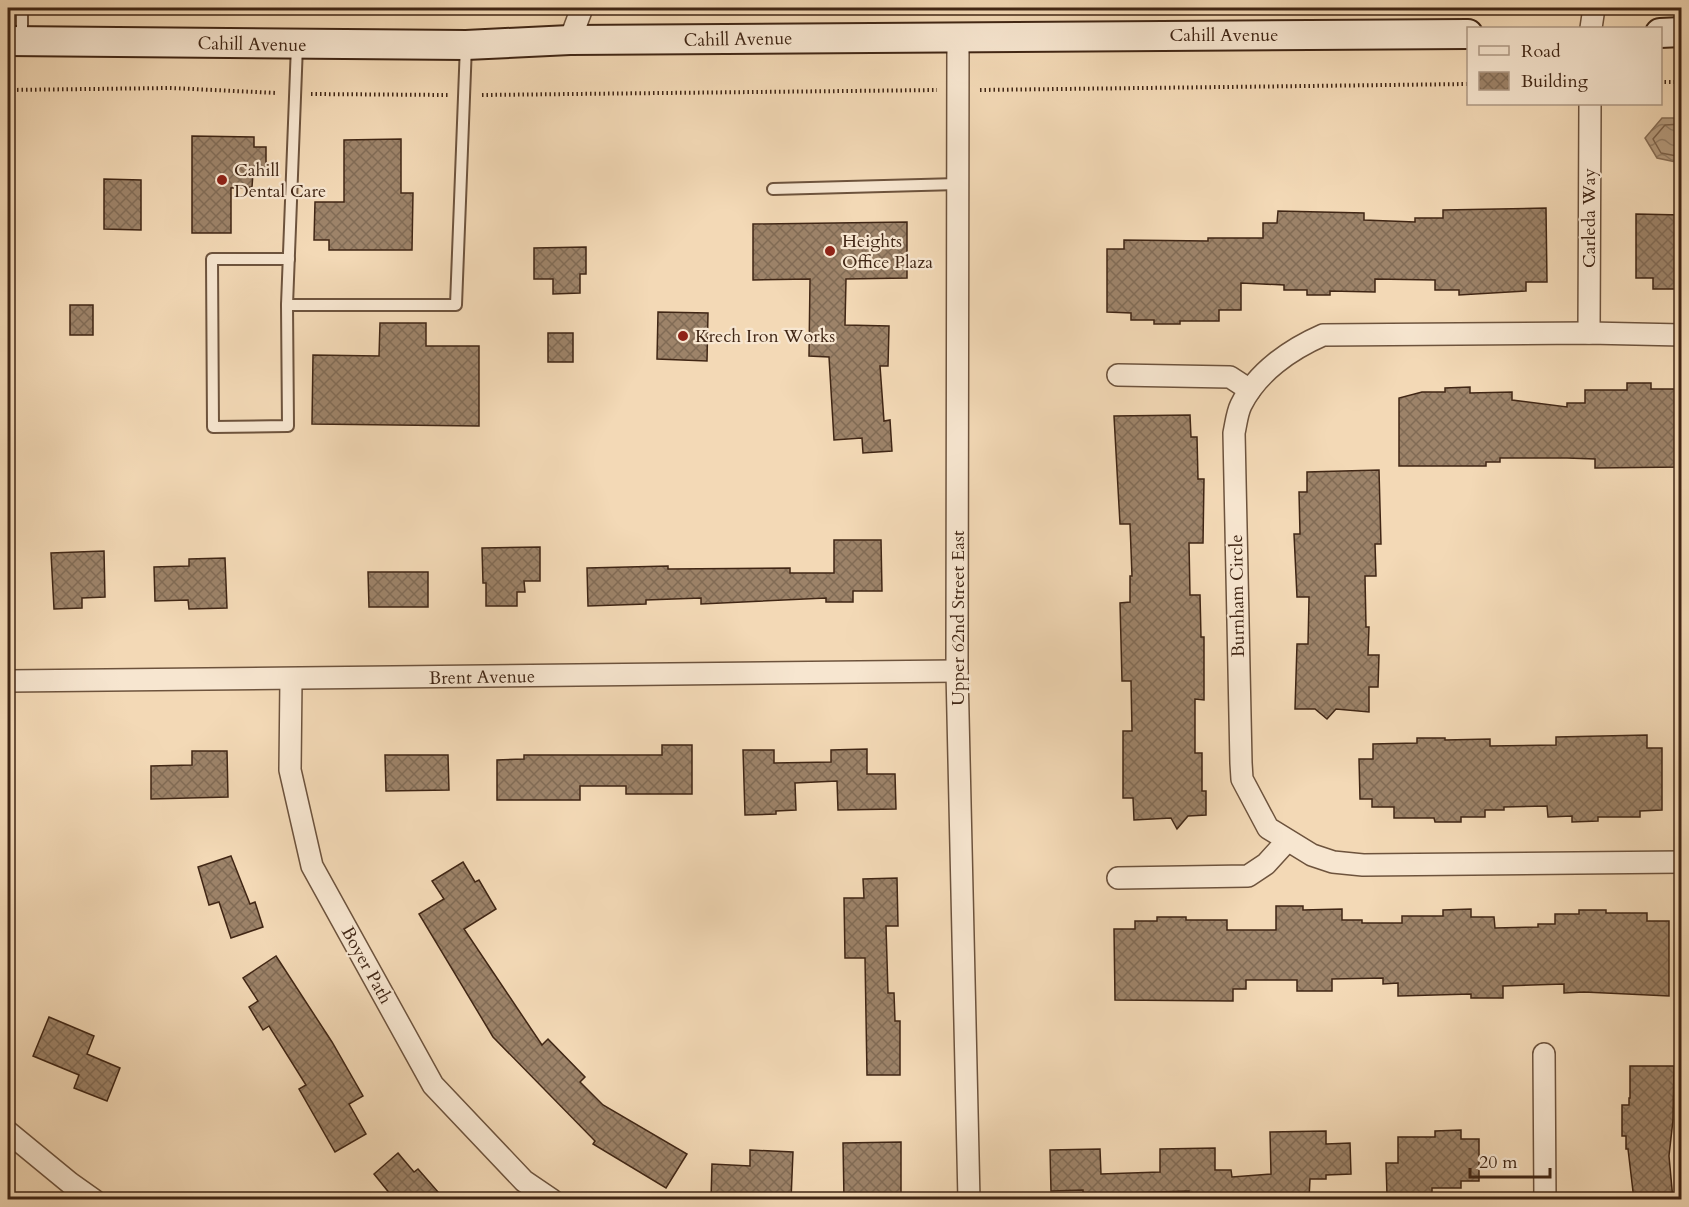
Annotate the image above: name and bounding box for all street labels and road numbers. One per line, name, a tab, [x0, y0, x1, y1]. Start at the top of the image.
street label: Cahill Avenue	[1170, 23, 1278, 48]
street label: Cahill Avenue	[683, 26, 793, 53]
street label: Cahill Avenue	[197, 31, 307, 58]
street label: Carleda Way	[1577, 167, 1602, 268]
street label: Upper 62nd Street East	[946, 530, 971, 706]
street label: Burnham Circle	[1224, 534, 1251, 658]
street label: Brent Avenue	[429, 664, 535, 691]
street label: Boyer Path	[335, 922, 398, 1009]

